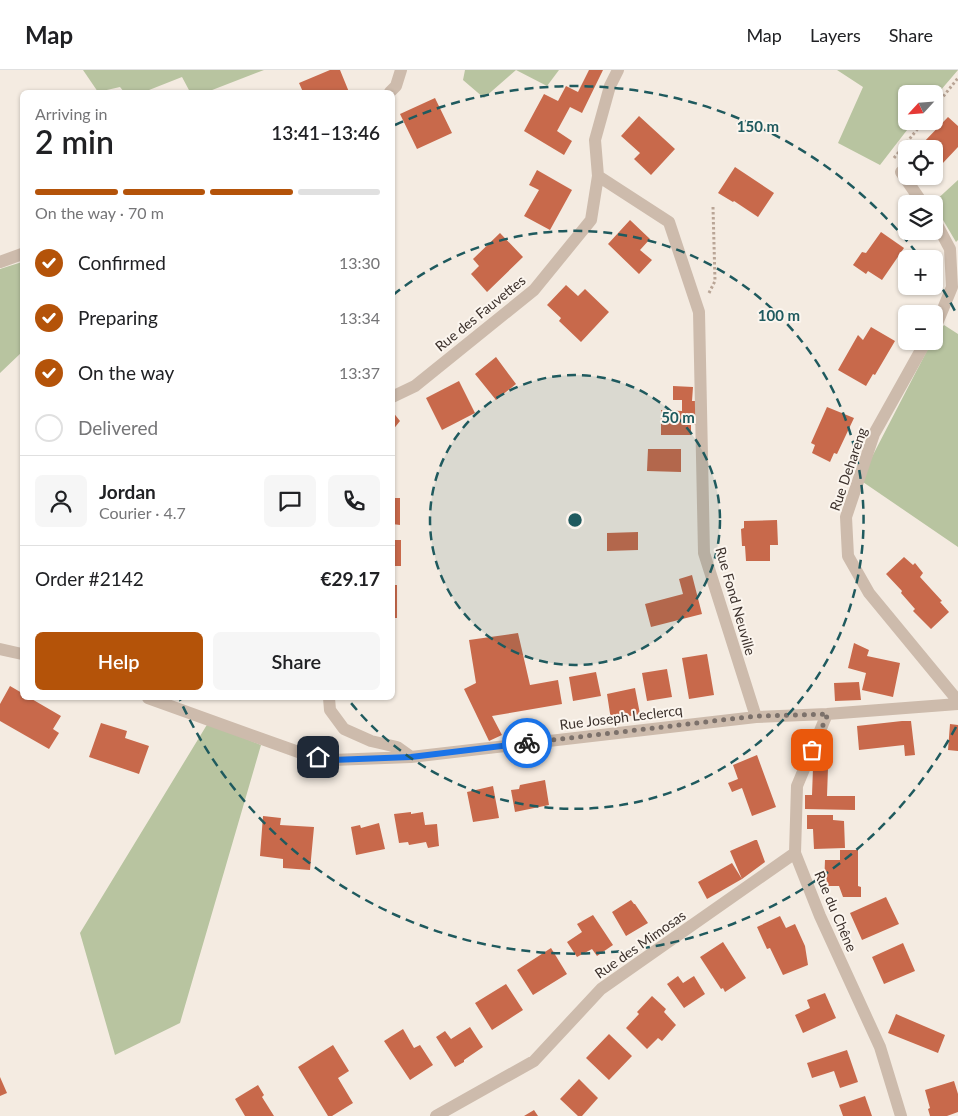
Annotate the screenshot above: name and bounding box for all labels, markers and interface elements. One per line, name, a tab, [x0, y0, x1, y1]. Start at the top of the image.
text: Map	[25, 20, 73, 49]
text: Map	[746, 24, 782, 46]
text: Layers	[810, 24, 861, 46]
text: Share	[889, 24, 933, 46]
north arrow	[898, 85, 942, 130]
map controls	[898, 85, 943, 350]
text: Arriving in	[35, 104, 108, 123]
text: 150 m	[737, 117, 779, 135]
text: 13:41–13:46	[271, 121, 380, 144]
text: 2 min	[35, 122, 114, 161]
button: locate	[898, 140, 943, 185]
button: layers	[898, 195, 943, 240]
text: On the way · 70 m	[35, 203, 164, 222]
icon: check	[35, 249, 63, 277]
button: +	[898, 250, 943, 295]
text: Confirmed	[78, 251, 166, 274]
text: 13:30	[339, 253, 380, 272]
street label: Rue des Fauvettes	[431, 271, 529, 355]
icon: check	[35, 304, 63, 332]
button: −	[898, 305, 943, 350]
text: Preparing	[78, 306, 158, 329]
text: 100 m	[758, 306, 800, 324]
text: 13:34	[339, 308, 380, 327]
icon: check	[35, 359, 63, 387]
text: On the way	[78, 361, 174, 384]
text: 13:37	[339, 363, 380, 382]
text: 50 m	[661, 408, 695, 426]
text: Delivered	[78, 416, 158, 439]
street label: Rue Dehareng	[826, 425, 870, 513]
button: person	[35, 475, 87, 527]
button: chat	[264, 475, 316, 527]
button: phone	[328, 475, 380, 527]
text: Jordan	[99, 480, 156, 503]
text: Courier · 4.7	[99, 503, 186, 522]
centre of rings	[566, 511, 584, 529]
street label: Rue Fond Neuville	[712, 545, 760, 657]
text: Order #2142	[35, 567, 144, 590]
text: €29.17	[320, 567, 380, 590]
button: Help	[35, 632, 203, 690]
button: Share	[213, 632, 380, 690]
street label: Rue Joseph Leclercq	[559, 701, 683, 733]
courier	[502, 718, 552, 768]
icon: bike	[513, 729, 541, 757]
pin	[791, 729, 833, 771]
pin	[297, 736, 339, 778]
icon: bag	[798, 736, 826, 764]
icon: home	[304, 743, 332, 771]
street label: Rue du Chêne	[811, 868, 861, 954]
street label: Rue des Mimosas	[591, 906, 689, 982]

